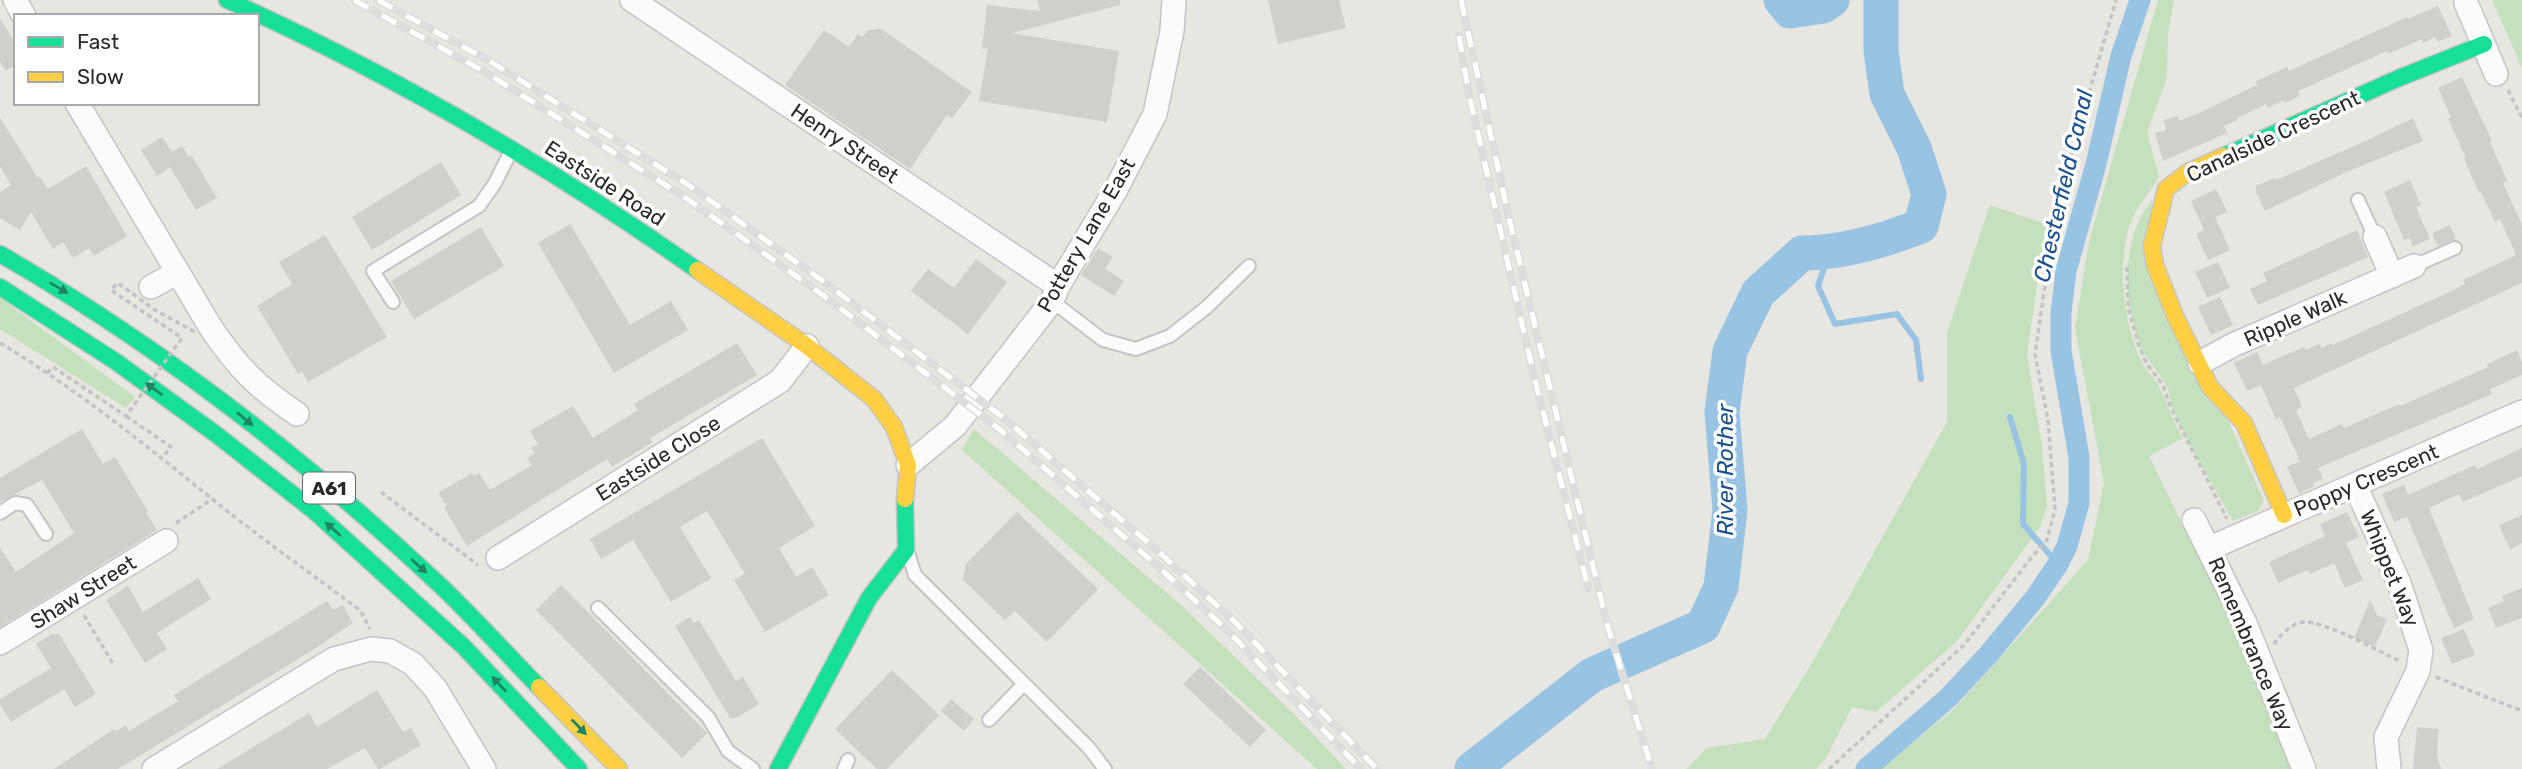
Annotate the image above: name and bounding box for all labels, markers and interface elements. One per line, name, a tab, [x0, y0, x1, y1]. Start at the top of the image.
legend	[14, 14, 259, 105]
text: Fast	[77, 29, 119, 54]
text: Slow	[77, 64, 124, 89]
street label: Canalside Crescent	[2182, 85, 2364, 187]
water label: Chesterfield Canal	[2027, 87, 2099, 285]
street label: Henry Street	[786, 98, 904, 188]
street label: Eastside Road	[540, 135, 670, 231]
street label: Pottery Lane East	[1032, 153, 1140, 317]
one-way arrow	[49, 282, 68, 295]
street label: Ripple Walk	[2240, 284, 2350, 352]
one-way arrow	[145, 381, 163, 396]
water label: River Rother	[1711, 403, 1739, 536]
street label: Eastside Close	[591, 410, 725, 506]
one-way arrow	[236, 411, 254, 427]
street label: Poppy Crescent	[2290, 438, 2442, 522]
road number: A61	[303, 472, 355, 503]
street label: Whippet Way	[2355, 506, 2425, 630]
one-way arrow	[325, 521, 342, 537]
street label: Shaw Street	[26, 550, 140, 634]
street label: Remembrance Way	[2203, 553, 2299, 735]
one-way arrow	[410, 558, 427, 573]
one-way arrow	[491, 675, 507, 693]
one-way arrow	[570, 718, 586, 735]

